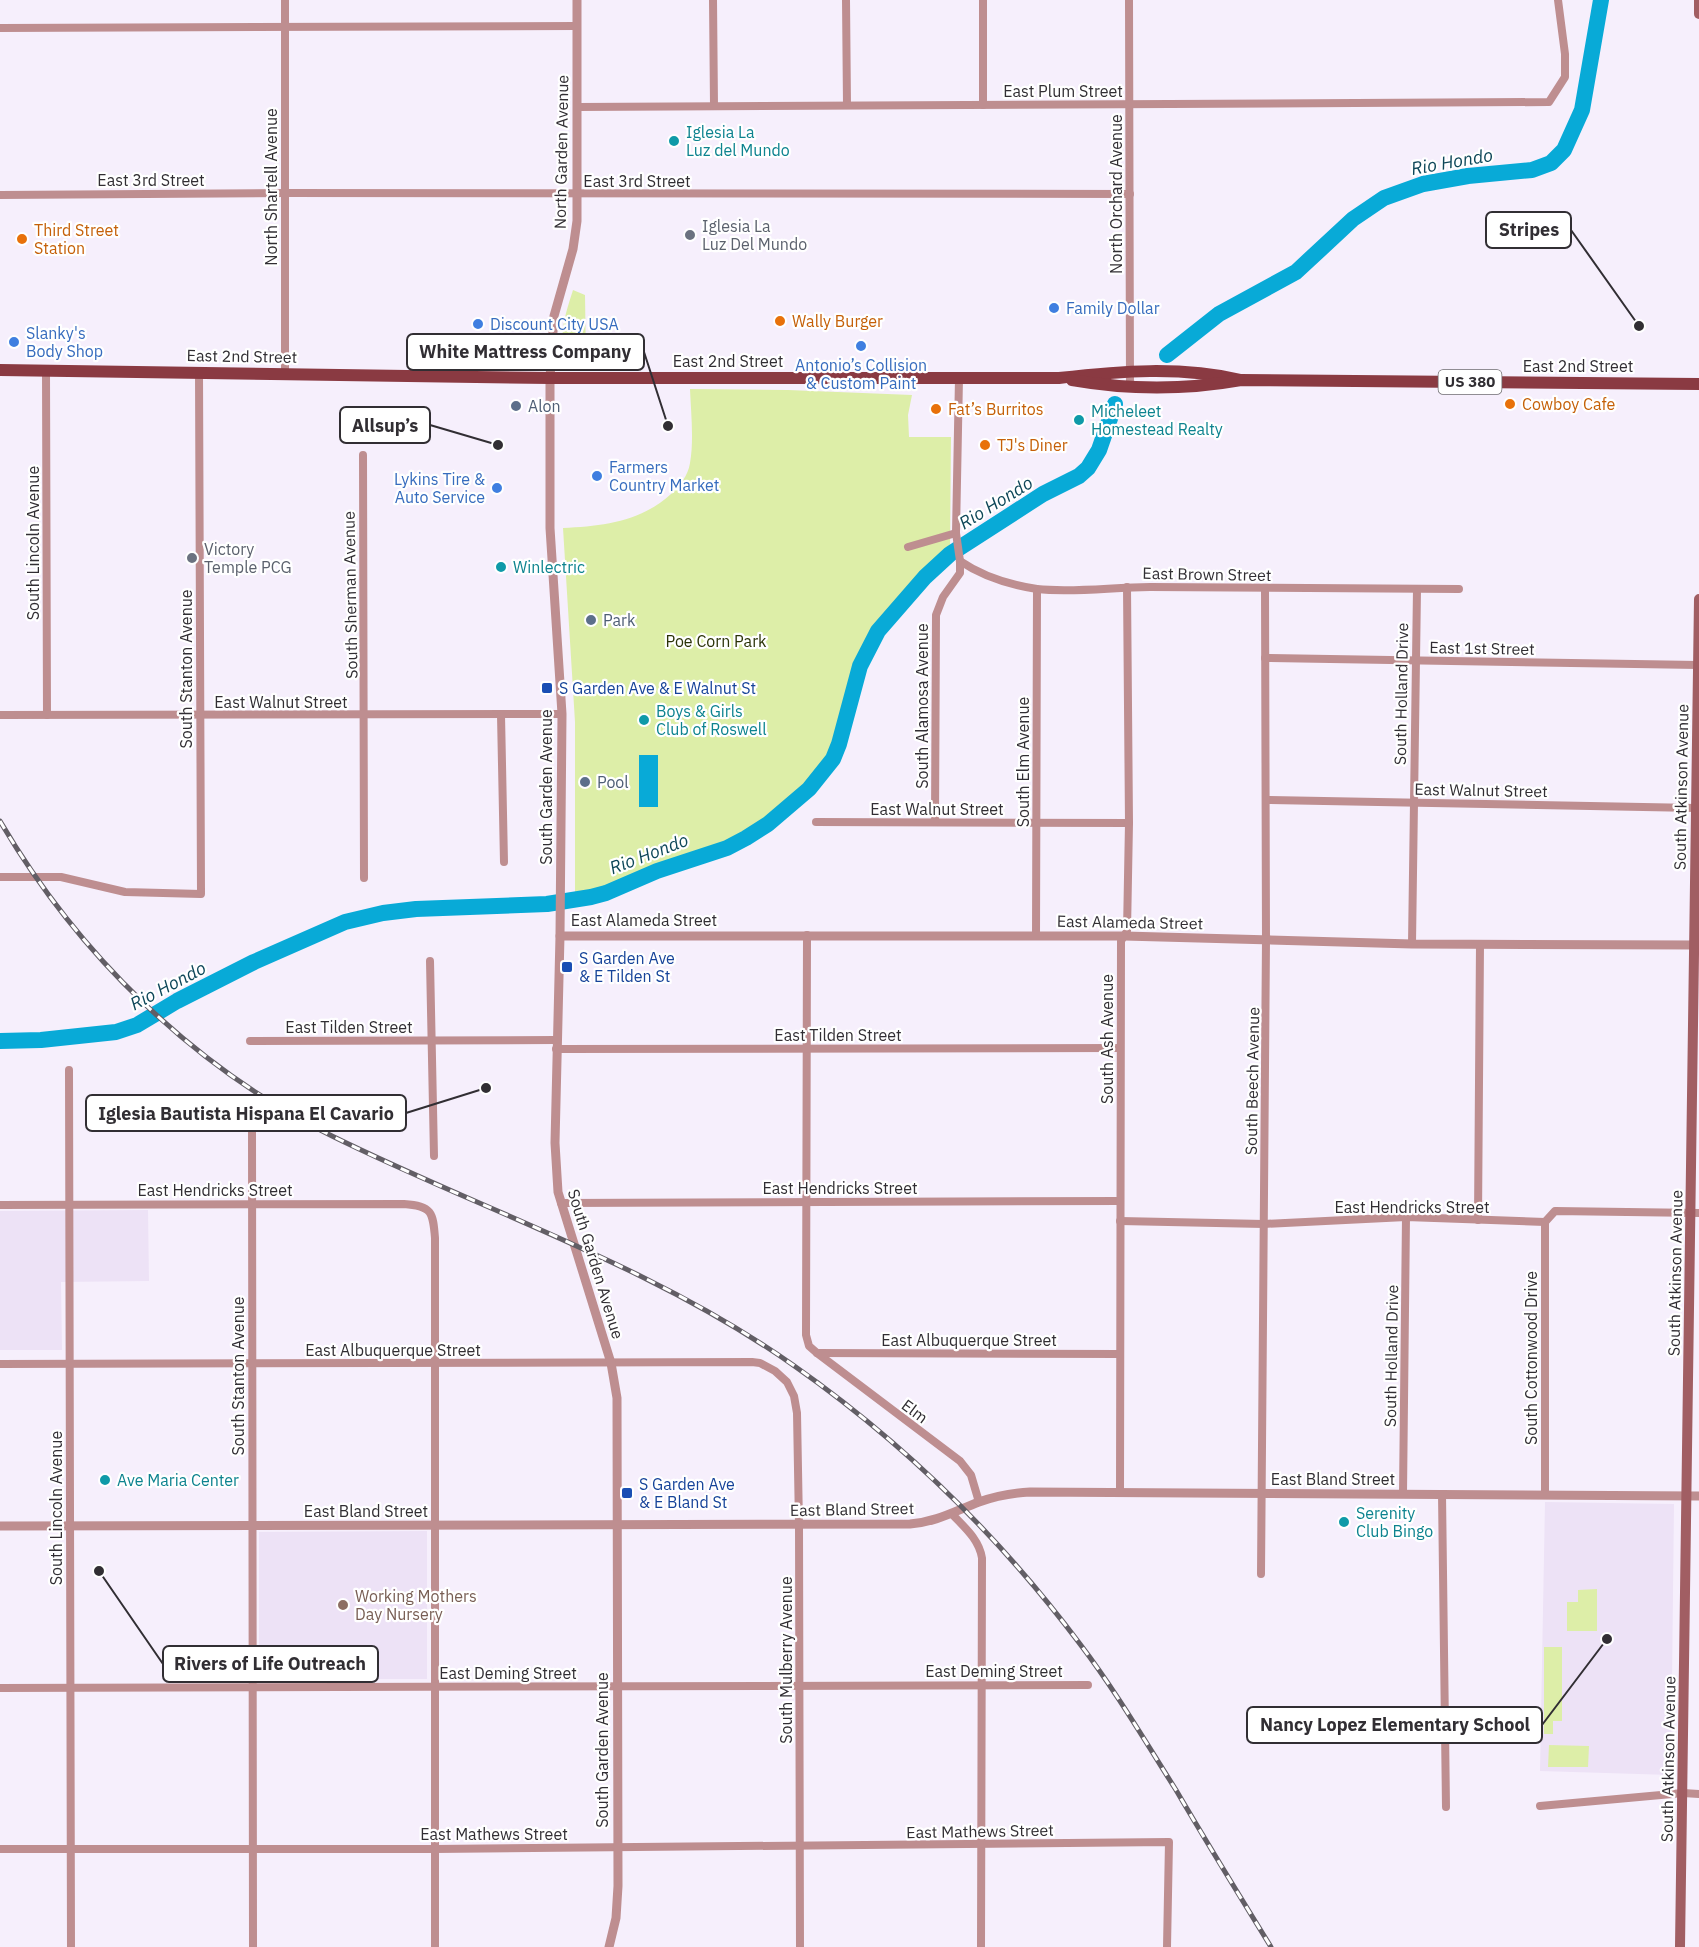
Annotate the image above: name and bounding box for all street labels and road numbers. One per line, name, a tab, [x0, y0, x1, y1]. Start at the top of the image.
street label: North Garden Avenue	[550, 74, 572, 229]
street label: East Plum Street	[1003, 81, 1123, 101]
street label: North Shartell Avenue	[261, 108, 281, 266]
street label: North Orchard Avenue	[1106, 114, 1126, 274]
street label: East 3rd Street	[97, 170, 205, 190]
street label: East 3rd Street	[583, 171, 691, 191]
street label: East 2nd Street	[187, 345, 297, 367]
street label: East 2nd Street	[673, 351, 783, 371]
street label: East 2nd Street	[1523, 356, 1633, 376]
road number: US 380	[1438, 370, 1502, 394]
street label: South Lincoln Avenue	[23, 466, 43, 620]
street label: South Sherman Avenue	[339, 511, 361, 679]
street label: East Brown Street	[1142, 563, 1272, 585]
street label: South Stanton Avenue	[176, 589, 196, 749]
street label: South Holland Drive	[1390, 622, 1412, 765]
street label: South Alamosa Avenue	[912, 623, 932, 789]
street label: East 1st Street	[1429, 637, 1535, 659]
street label: East Walnut Street	[214, 692, 348, 712]
street label: South Elm Avenue	[1013, 696, 1033, 827]
street label: South Atkinson Avenue	[1670, 704, 1692, 870]
street label: South Garden Avenue	[536, 709, 556, 865]
street label: East Walnut Street	[1414, 779, 1548, 801]
street label: East Walnut Street	[870, 799, 1004, 819]
street label: East Alameda Street	[571, 910, 717, 930]
street label: East Alameda Street	[1057, 911, 1203, 933]
street label: South Ash Avenue	[1097, 974, 1117, 1104]
street label: South Beech Avenue	[1241, 1007, 1263, 1155]
street label: East Tilden Street	[285, 1017, 413, 1037]
street label: East Tilden Street	[774, 1025, 902, 1045]
street label: East Hendricks Street	[762, 1178, 918, 1198]
street label: East Hendricks Street	[137, 1180, 293, 1200]
street label: South Garden Avenue	[564, 1187, 628, 1342]
street label: South Atkinson Avenue	[1664, 1190, 1686, 1356]
street label: East Hendricks Street	[1334, 1197, 1490, 1217]
street label: South Cottonwood Drive	[1521, 1271, 1541, 1445]
street label: South Holland Drive	[1380, 1284, 1402, 1427]
street label: South Stanton Avenue	[228, 1296, 248, 1456]
street label: East Albuquerque Street	[881, 1330, 1057, 1350]
street label: East Albuquerque Street	[305, 1340, 481, 1360]
street label: Elm	[898, 1395, 932, 1427]
street label: South Lincoln Avenue	[46, 1431, 66, 1585]
street label: East Bland Street	[1271, 1469, 1395, 1489]
street label: East Bland Street	[790, 1498, 914, 1520]
street label: East Bland Street	[304, 1501, 428, 1521]
street label: South Mulberry Avenue	[776, 1576, 796, 1744]
street label: East Deming Street	[925, 1661, 1063, 1681]
street label: East Deming Street	[439, 1663, 577, 1683]
street label: South Garden Avenue	[592, 1672, 612, 1828]
street label: South Atkinson Avenue	[1657, 1676, 1679, 1842]
street label: East Mathews Street	[906, 1820, 1054, 1842]
street label: East Mathews Street	[420, 1824, 568, 1844]

